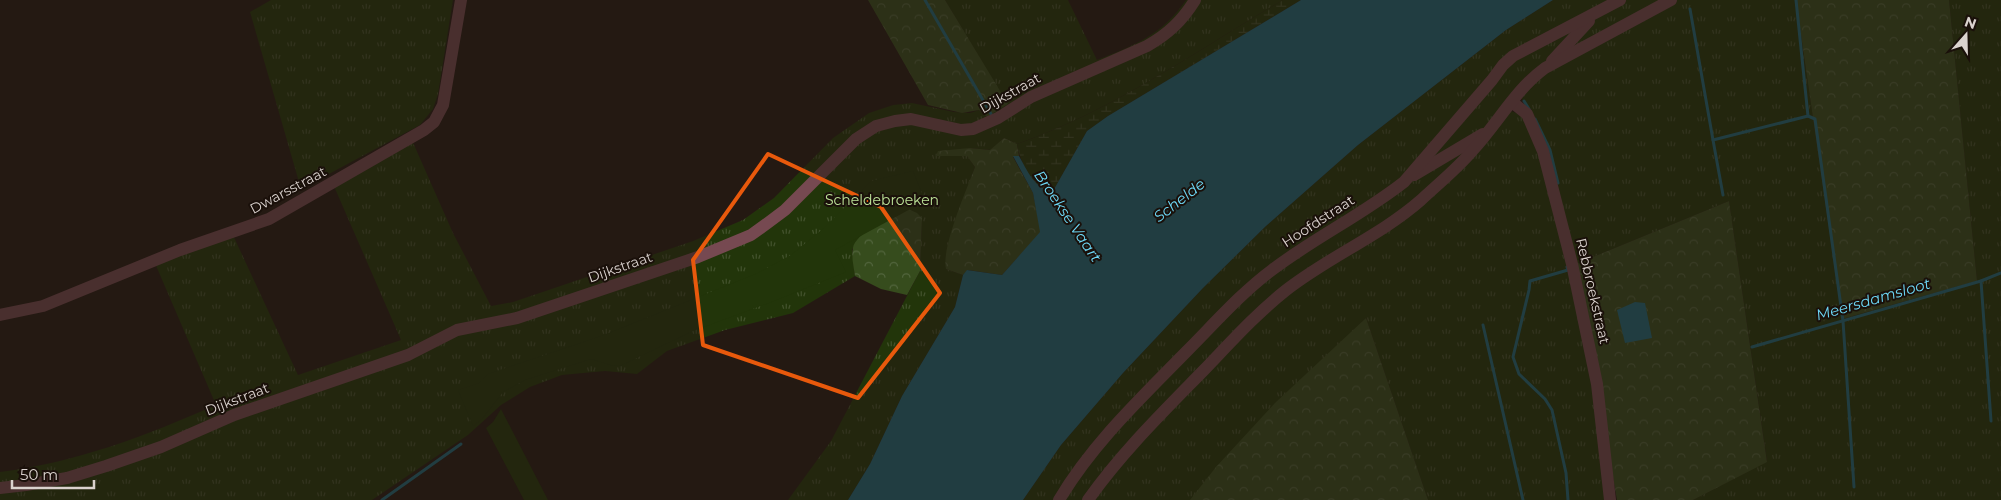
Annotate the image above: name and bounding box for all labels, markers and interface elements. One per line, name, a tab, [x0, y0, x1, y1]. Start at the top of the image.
north arrow	[1941, 10, 1991, 60]
text: N	[1962, 12, 1979, 33]
street label: Dijkstraat	[976, 69, 1044, 117]
street label: Dwarsstraat	[247, 162, 330, 218]
water label: Broekse Vaart	[1030, 166, 1106, 266]
water label: Schelde	[1149, 174, 1209, 226]
park label: Scheldebroeken	[825, 191, 939, 209]
street label: Hoofdstraat	[1278, 191, 1358, 251]
street label: Rebbroekstraat	[1572, 236, 1614, 346]
street label: Dijkstraat	[585, 247, 655, 286]
water label: Meersdamsloot	[1814, 274, 1932, 324]
street label: Dijkstraat	[202, 378, 272, 419]
scale bar	[12, 458, 95, 490]
text: 50 m	[20, 465, 58, 484]

